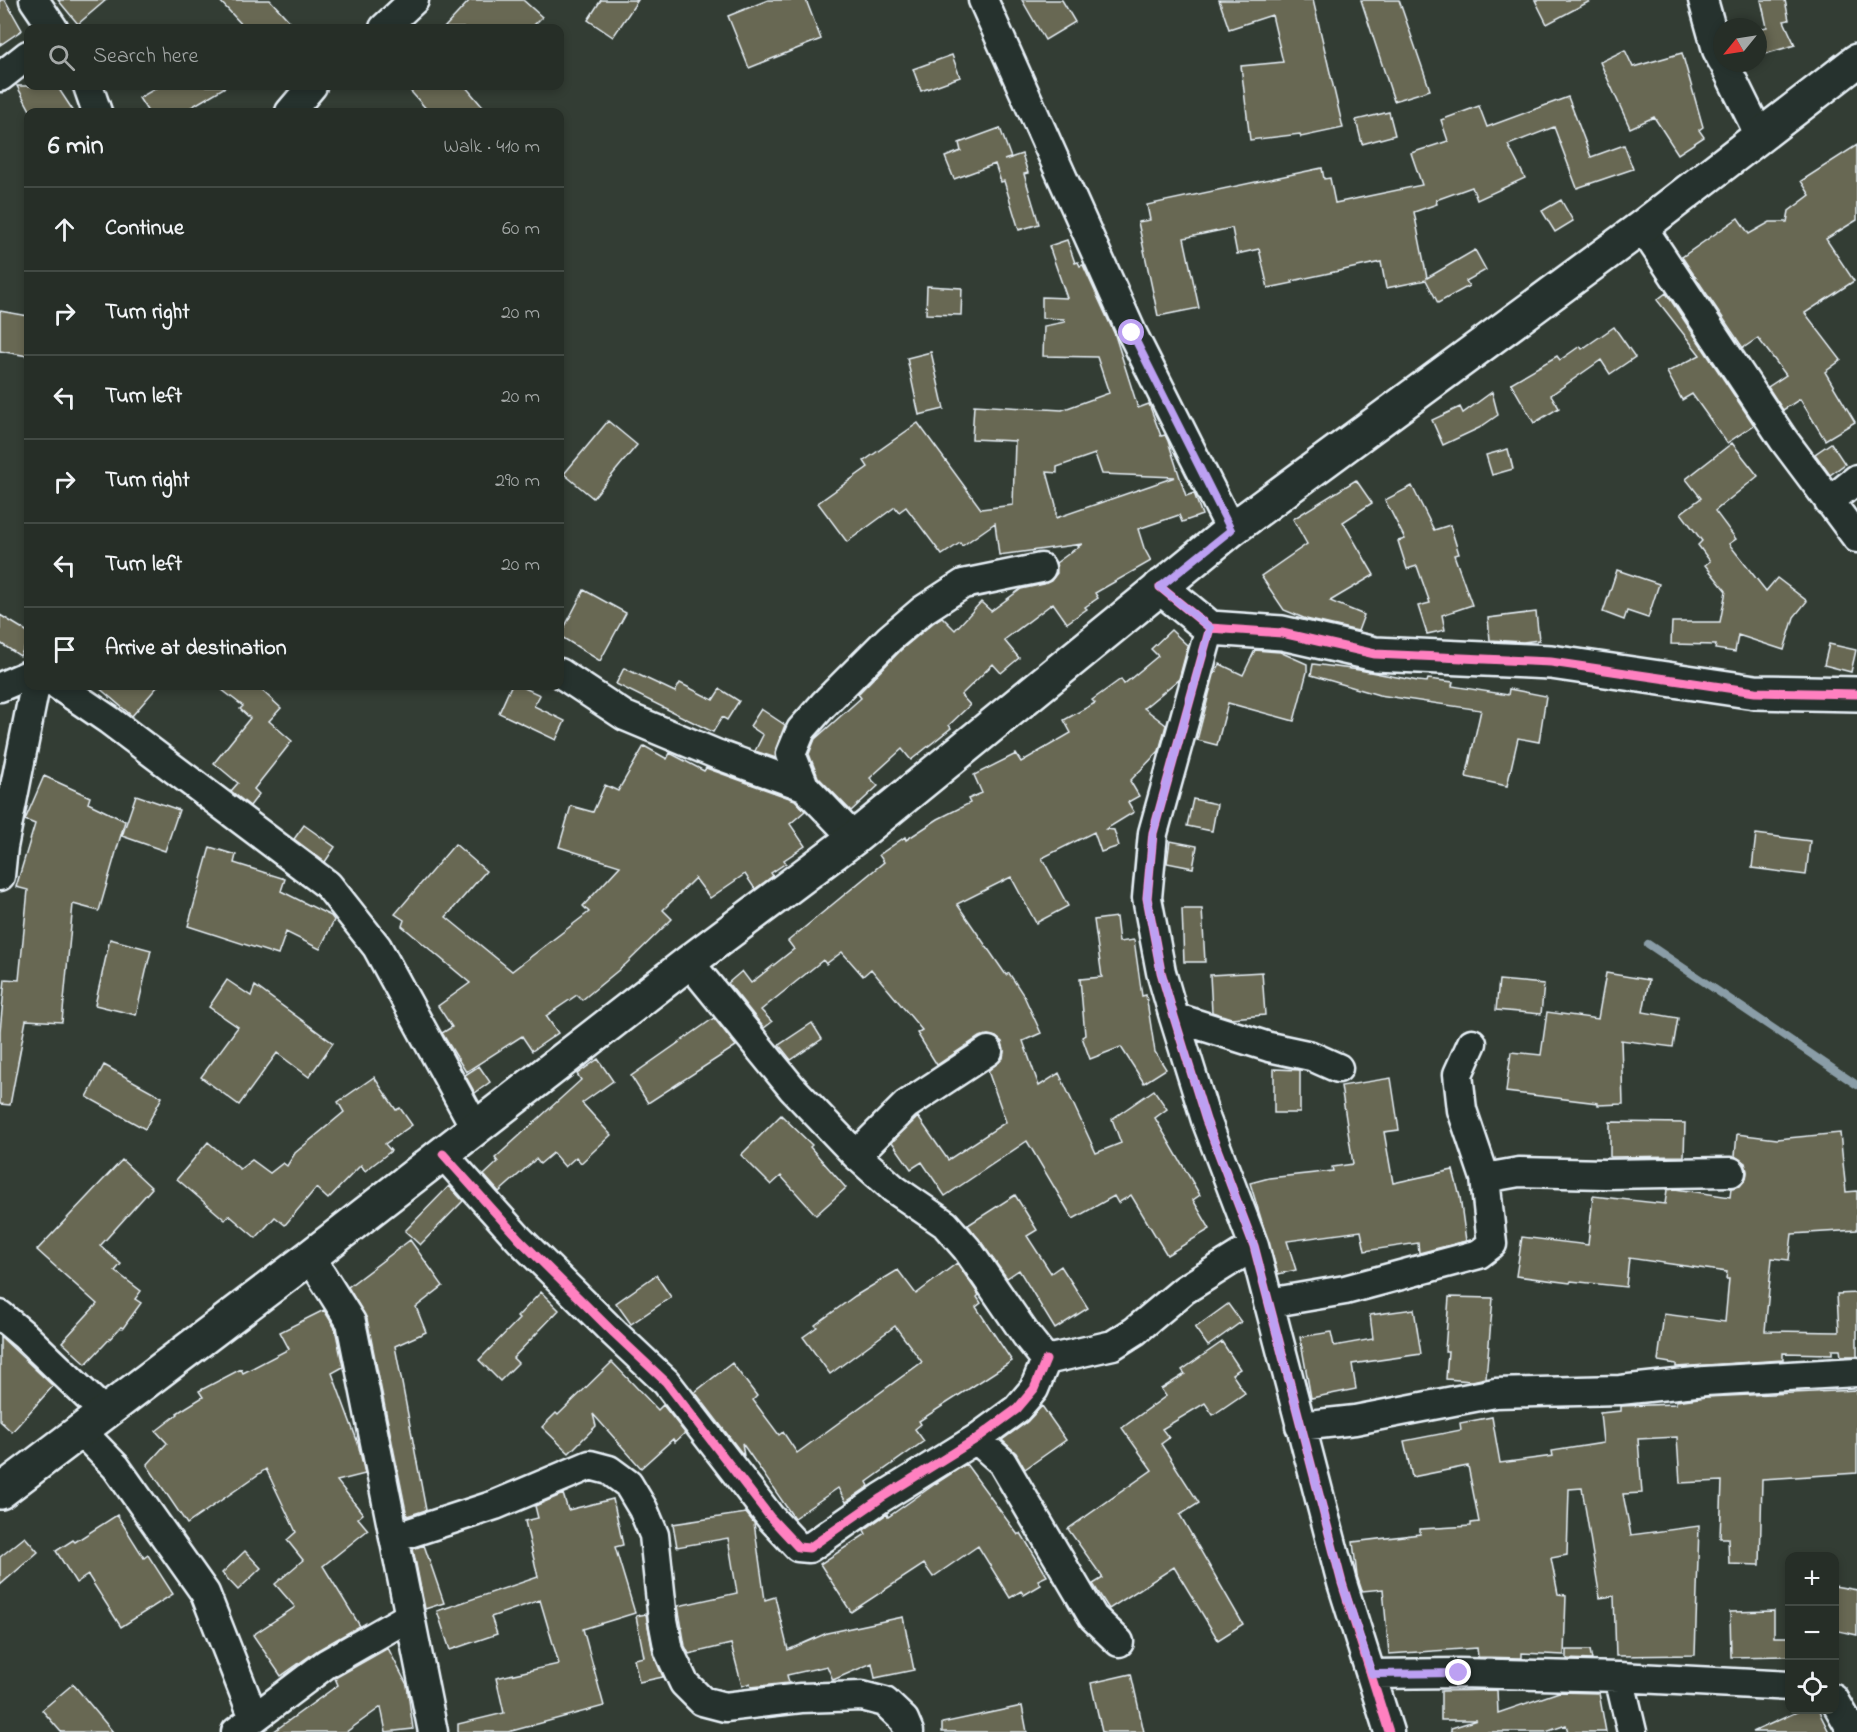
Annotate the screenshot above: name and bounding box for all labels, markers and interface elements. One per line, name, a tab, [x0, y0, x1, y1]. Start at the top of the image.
north arrow	[1713, 18, 1767, 72]
search box	[24, 24, 564, 90]
icon: search	[45, 41, 78, 74]
text: Search here	[93, 41, 198, 73]
text: 6 min	[48, 128, 104, 166]
text: Walk · 410 m	[444, 133, 540, 162]
icon: ahead	[48, 213, 81, 246]
text: Continue	[105, 213, 184, 245]
text: 60 m	[502, 215, 540, 244]
icon: right	[48, 297, 81, 330]
text: Turn right	[105, 297, 190, 329]
text: 20 m	[501, 299, 540, 328]
route start	[1118, 319, 1144, 345]
icon: left	[48, 381, 81, 414]
text: Turn left	[105, 381, 182, 413]
text: 20 m	[501, 383, 540, 412]
icon: right	[48, 465, 81, 498]
text: Turn right	[105, 465, 190, 497]
text: 290 m	[495, 467, 540, 496]
icon: left	[48, 549, 81, 582]
text: Turn left	[105, 549, 182, 581]
text: 20 m	[501, 551, 540, 580]
icon: arrive	[48, 633, 81, 666]
text: Arrive at destination	[105, 633, 287, 665]
map controls	[1785, 1552, 1839, 1714]
button: +	[1785, 1552, 1839, 1606]
button: −	[1785, 1606, 1839, 1660]
route end	[1445, 1659, 1471, 1685]
button: locate	[1785, 1660, 1839, 1714]

